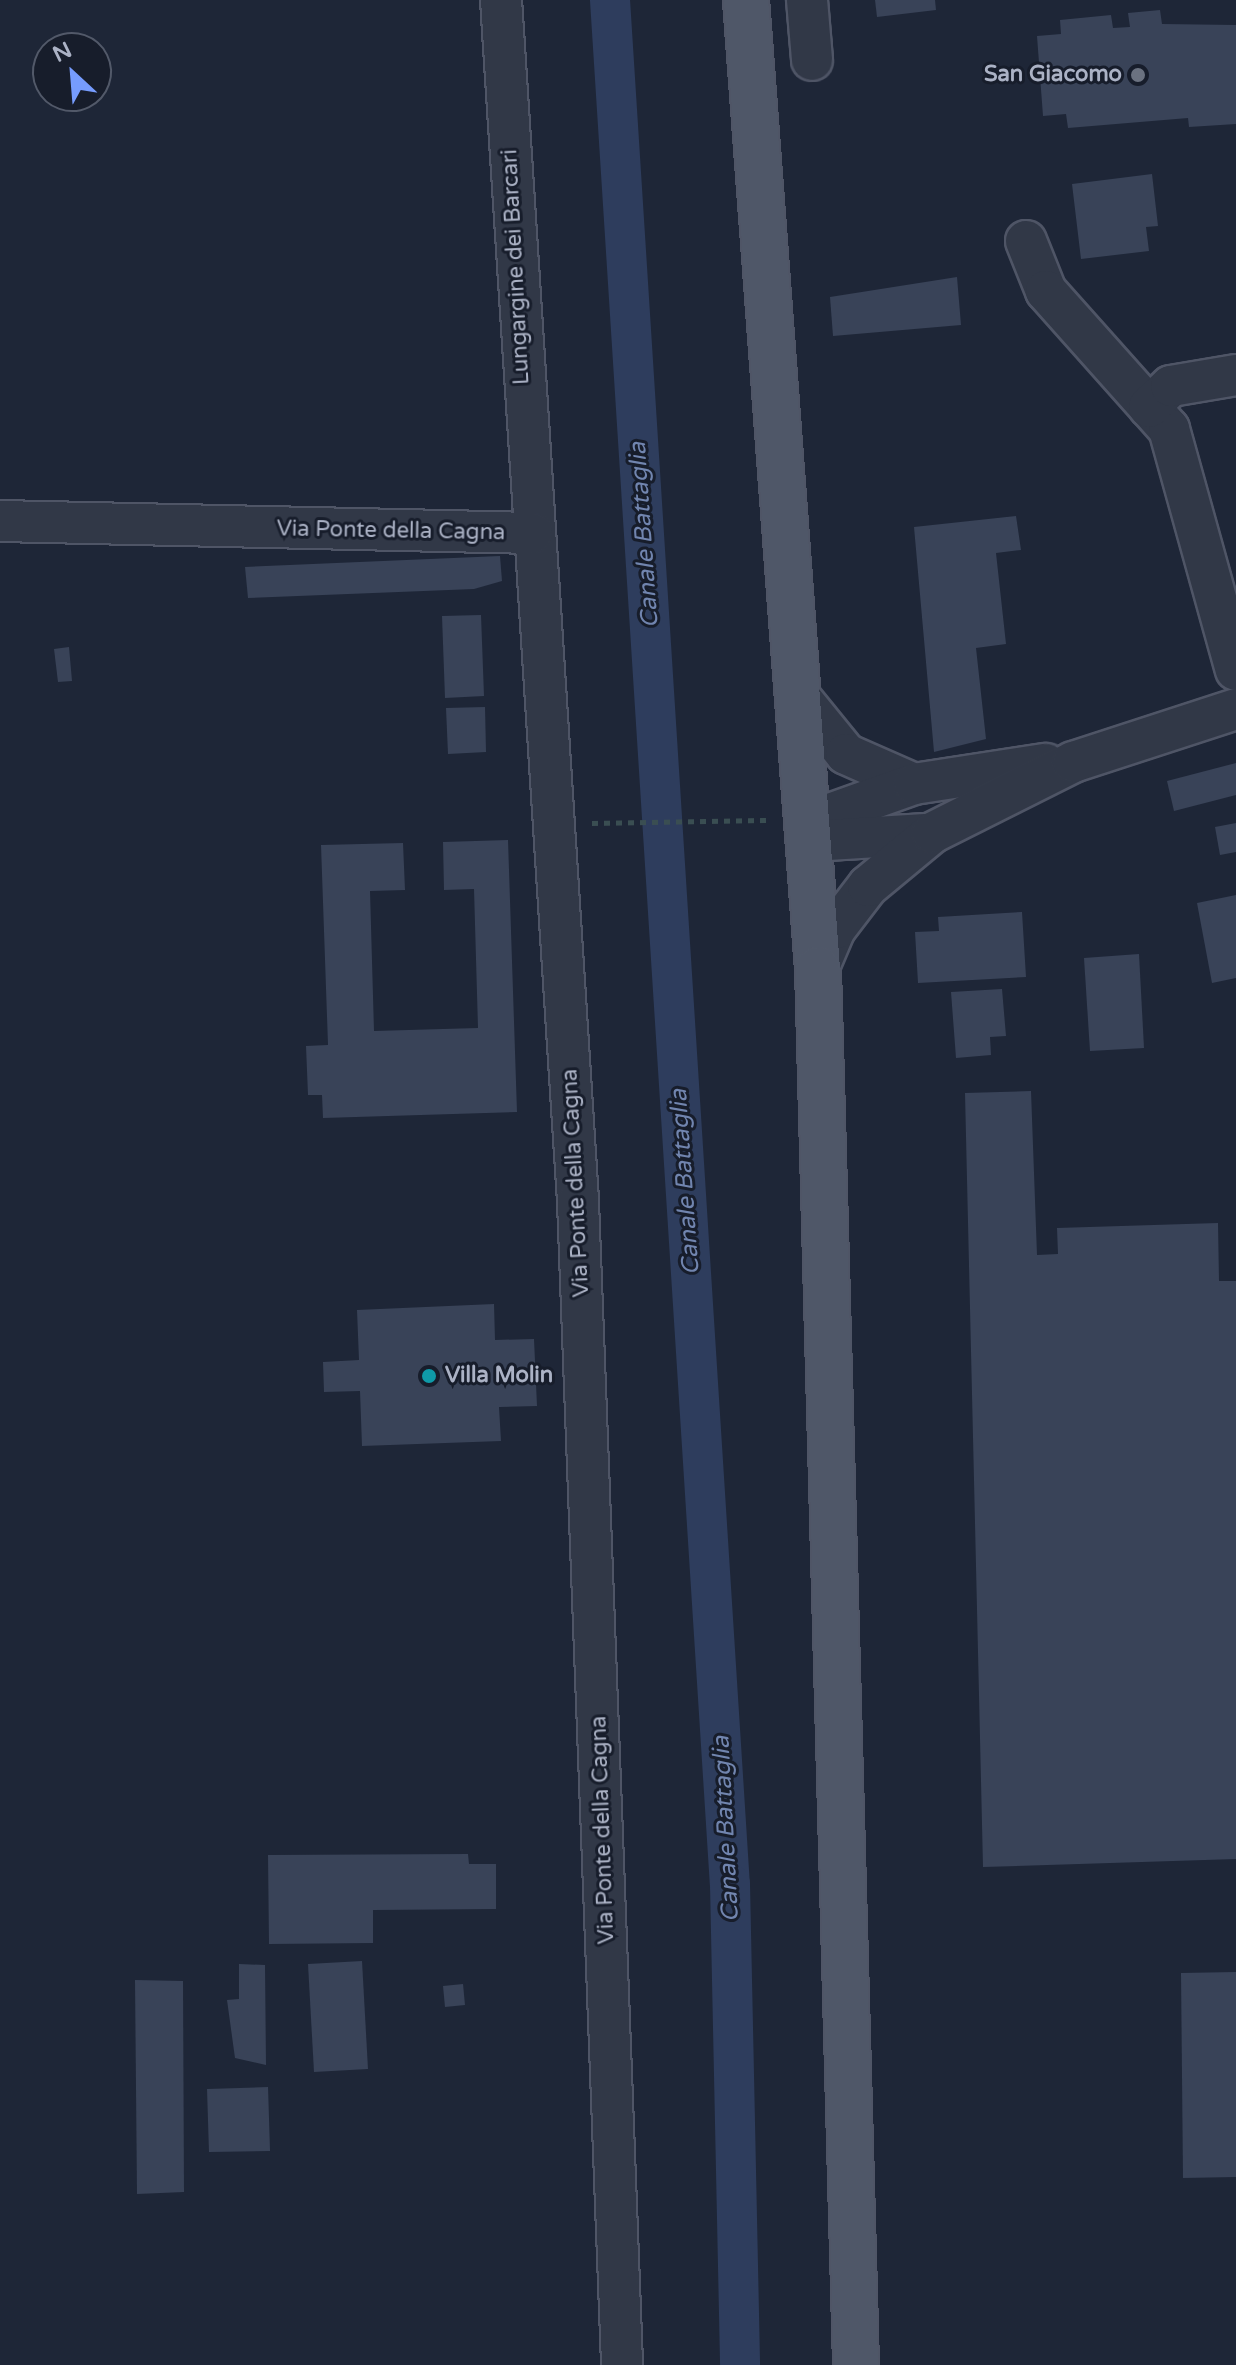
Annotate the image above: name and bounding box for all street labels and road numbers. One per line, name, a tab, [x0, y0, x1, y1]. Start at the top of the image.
street label: Lungargine dei Barcari	[497, 148, 535, 386]
street label: Via Ponte della Cagna	[276, 516, 506, 546]
street label: Via Ponte della Cagna	[557, 1068, 595, 1298]
street label: Via Ponte della Cagna	[586, 1715, 620, 1945]

